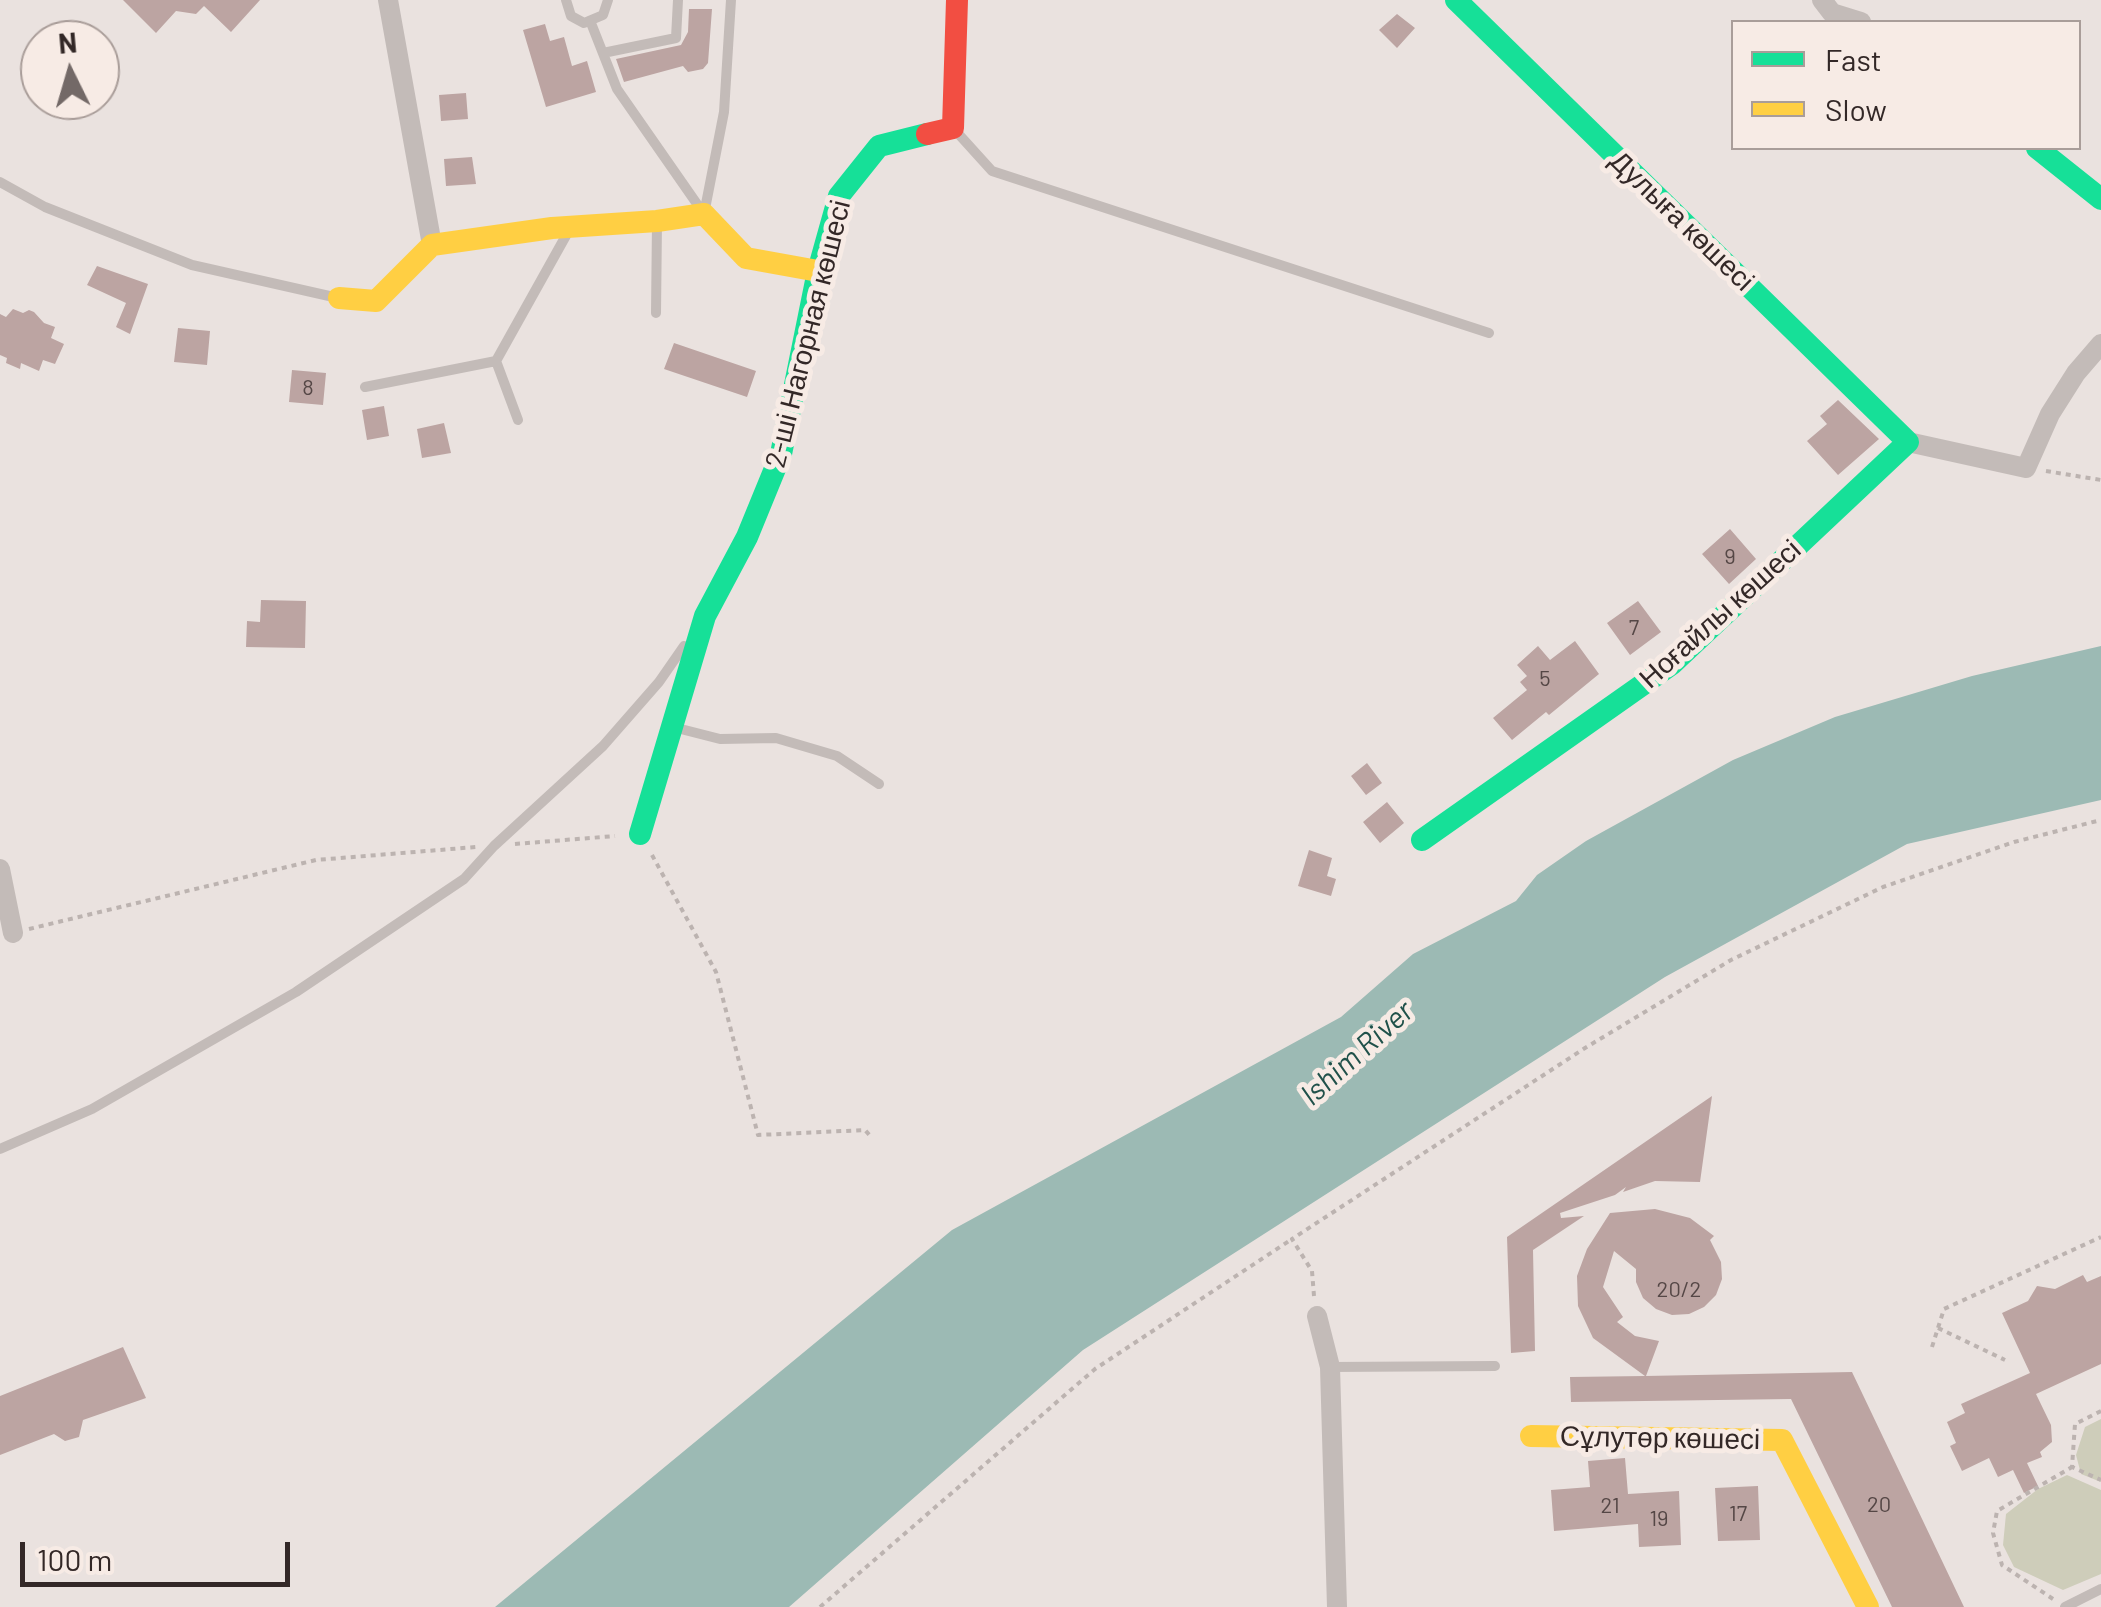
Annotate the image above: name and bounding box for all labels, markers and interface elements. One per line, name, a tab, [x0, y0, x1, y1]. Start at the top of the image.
north arrow	[20, 20, 120, 120]
legend	[1731, 20, 2081, 150]
text: N	[57, 24, 78, 60]
text: Fast	[1825, 41, 1882, 77]
text: Slow	[1825, 91, 1887, 127]
street label: Дулыға көшесі	[1603, 144, 1761, 298]
street label: 2-ші Нагорная көшесі	[758, 197, 858, 471]
house number: 8	[302, 375, 314, 401]
street label: Ноғайлы көшесі	[1632, 533, 1808, 695]
house number: 9	[1724, 544, 1736, 570]
house number: 7	[1629, 615, 1639, 641]
house number: 5	[1539, 666, 1551, 692]
water label: Ishim River	[1293, 993, 1421, 1113]
house number: 20/2	[1657, 1277, 1701, 1303]
street label: Сұлутөр көшесі	[1560, 1419, 1760, 1457]
house number: 20	[1867, 1492, 1891, 1518]
house number: 21	[1600, 1493, 1620, 1519]
house number: 17	[1729, 1501, 1747, 1527]
house number: 19	[1649, 1506, 1669, 1532]
scale bar	[25, 1522, 295, 1584]
text: 100 m	[37, 1541, 112, 1577]

